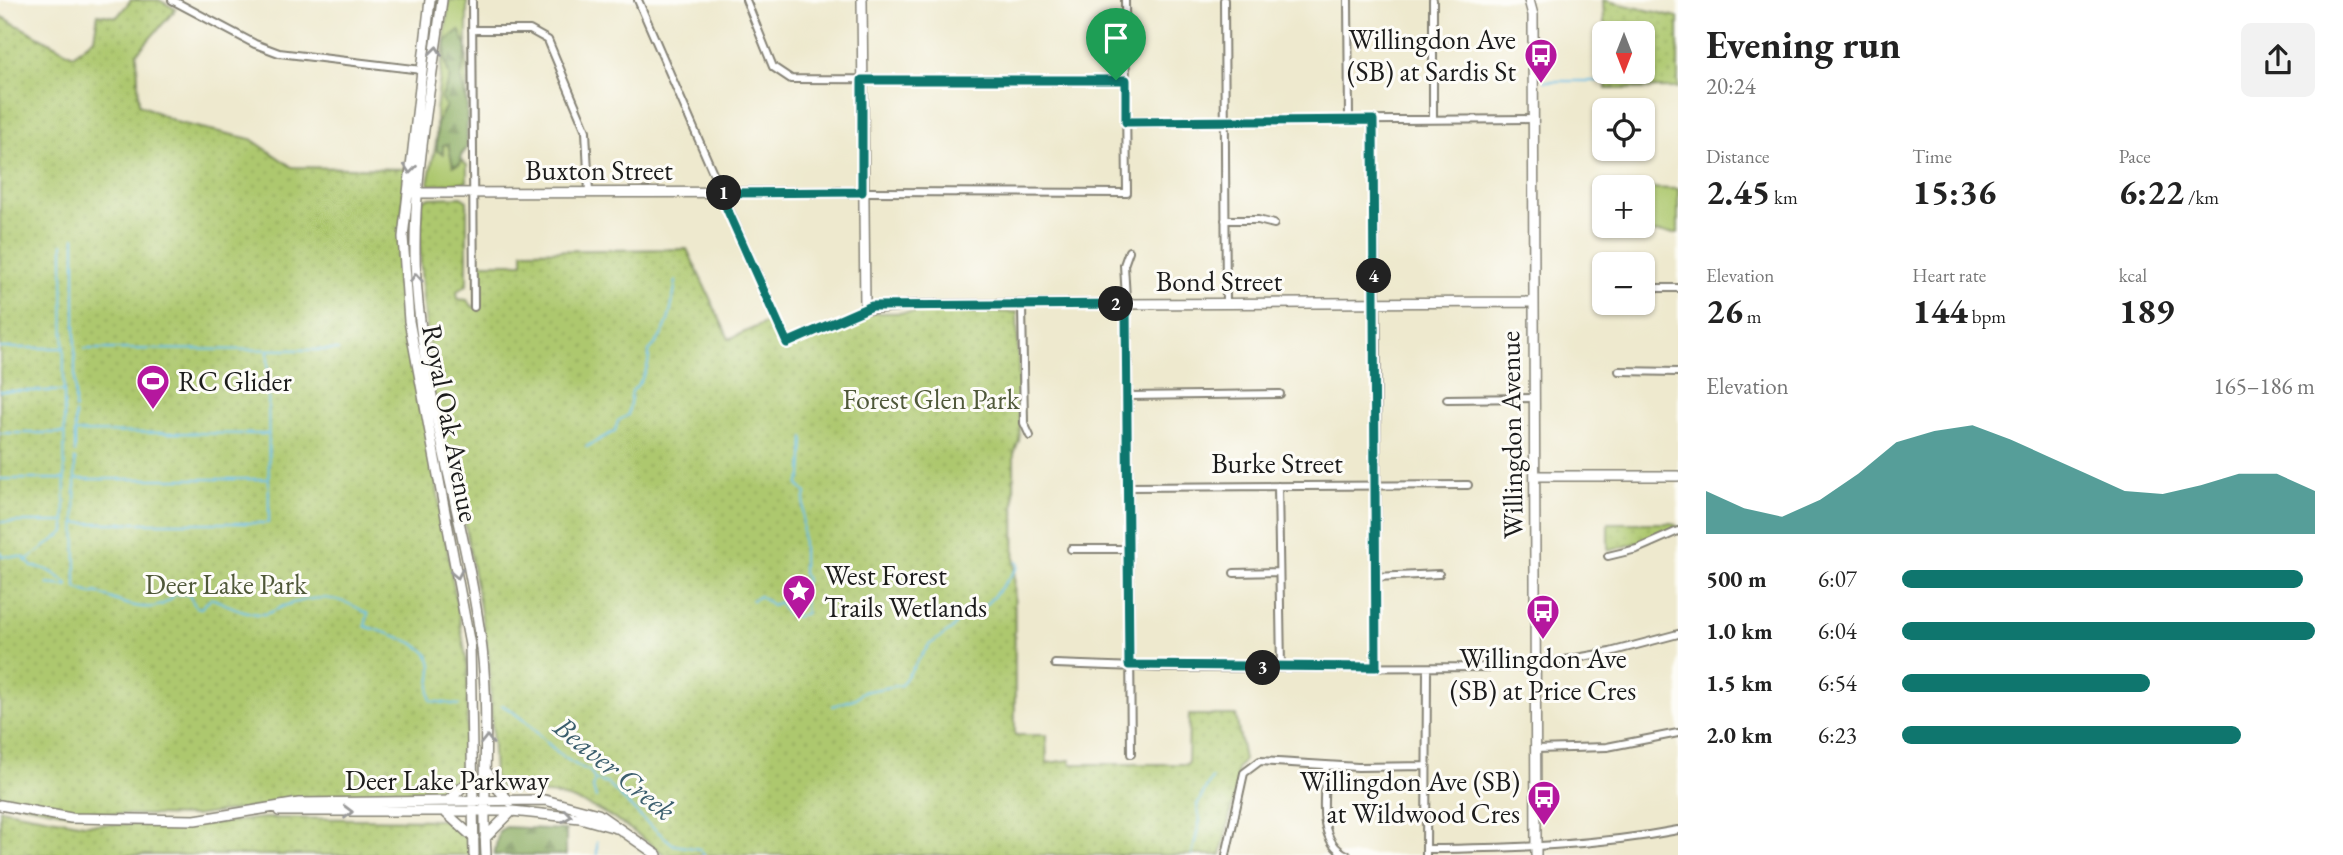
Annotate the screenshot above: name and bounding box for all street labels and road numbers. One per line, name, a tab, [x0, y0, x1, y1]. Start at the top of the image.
street label: Buxton Street	[525, 152, 673, 188]
street label: Bond Street	[1156, 263, 1282, 299]
street label: Royal Oak Avenue	[414, 321, 488, 525]
street label: Willingdon Avenue	[1491, 331, 1531, 539]
street label: Burke Street	[1211, 445, 1343, 481]
street label: Deer Lake Parkway	[345, 762, 550, 798]

